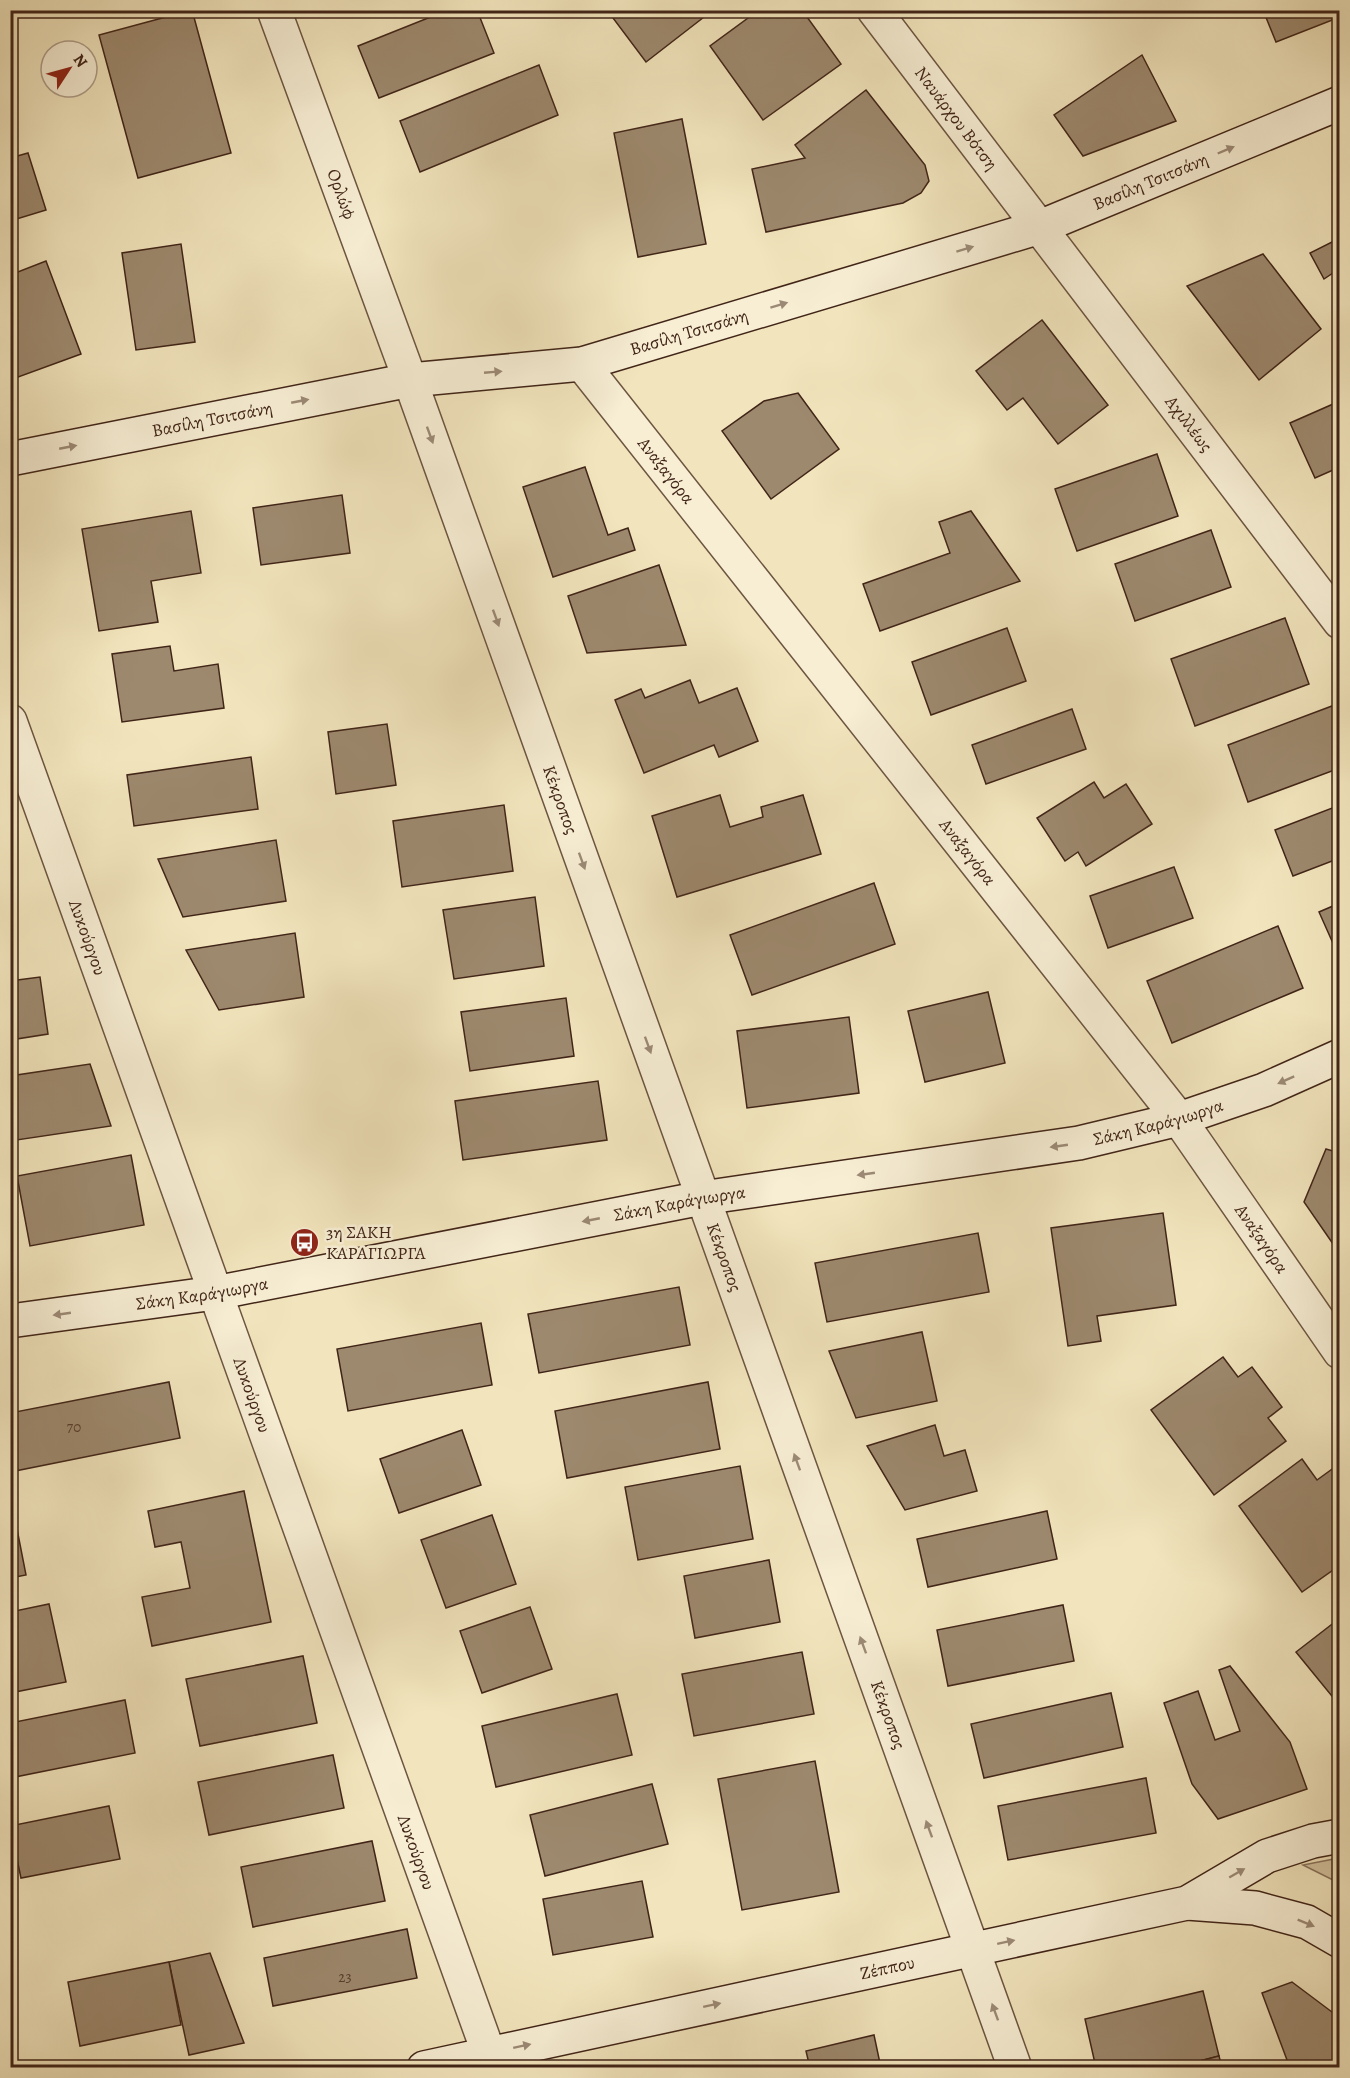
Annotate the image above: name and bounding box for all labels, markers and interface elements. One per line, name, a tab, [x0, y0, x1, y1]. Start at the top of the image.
north arrow	[39, 39, 99, 99]
text: N	[68, 50, 93, 72]
street label: Ναυάρχου Βότση	[909, 61, 1004, 175]
one-way arrow	[1217, 145, 1235, 155]
street label: Βασίλη Τσιτσάνη	[1089, 147, 1212, 216]
street label: Ορλώφ	[321, 165, 362, 223]
one-way arrow	[956, 244, 974, 253]
one-way arrow	[770, 300, 788, 309]
street label: Βασίλη Τσιτσάνη	[627, 303, 751, 361]
one-way arrow	[483, 367, 502, 377]
street label: Αχιλλέως	[1159, 390, 1218, 457]
street label: Βασίλη Τσιτσάνη	[150, 395, 274, 443]
one-way arrow	[291, 396, 310, 405]
one-way arrow	[426, 426, 436, 444]
street label: Αναξαγόρα	[632, 431, 700, 509]
one-way arrow	[59, 442, 78, 451]
one-way arrow	[491, 610, 501, 628]
street label: Κέκροπος	[537, 762, 584, 837]
street label: Αναξαγόρα	[933, 813, 1002, 891]
one-way arrow	[578, 853, 588, 871]
street label: Λυκούργου	[63, 896, 112, 978]
one-way arrow	[643, 1036, 653, 1054]
one-way arrow	[1277, 1075, 1295, 1085]
street label: Σάκη Καράγιωργα	[1091, 1093, 1227, 1151]
one-way arrow	[1050, 1141, 1069, 1150]
one-way arrow	[857, 1170, 876, 1179]
street label: Σάκη Καράγιωργα	[611, 1180, 747, 1227]
street label: Αναξαγόρα	[1229, 1198, 1294, 1278]
one-way arrow	[581, 1216, 600, 1225]
street label: Κέκροπος	[701, 1219, 748, 1295]
place label: 3η ΣΑΚΗ ΚΑΡΑΓΙΩΡΓΑ	[326, 1220, 426, 1265]
bus stop icon: 3η ΣΑΚΗ ΚΑΡΑΓΙΩΡΓΑ	[289, 1226, 321, 1258]
street label: Σάκη Καράγιωργα	[134, 1271, 270, 1316]
one-way arrow	[53, 1309, 72, 1318]
street label: Λυκούργου	[227, 1353, 277, 1436]
house number: 70	[67, 1417, 81, 1437]
one-way arrow	[792, 1453, 802, 1471]
one-way arrow	[858, 1636, 868, 1654]
street label: Κέκροπος	[865, 1677, 912, 1753]
street label: Λυκούργου	[392, 1810, 441, 1893]
one-way arrow	[924, 1820, 934, 1838]
one-way arrow	[1229, 1868, 1245, 1879]
one-way arrow	[1297, 1918, 1315, 1928]
one-way arrow	[996, 1937, 1015, 1946]
street label: Ζέππου	[858, 1950, 917, 1985]
house number: 23	[338, 1967, 352, 1987]
one-way arrow	[703, 2000, 722, 2009]
one-way arrow	[990, 2003, 1000, 2021]
one-way arrow	[512, 2041, 531, 2050]

